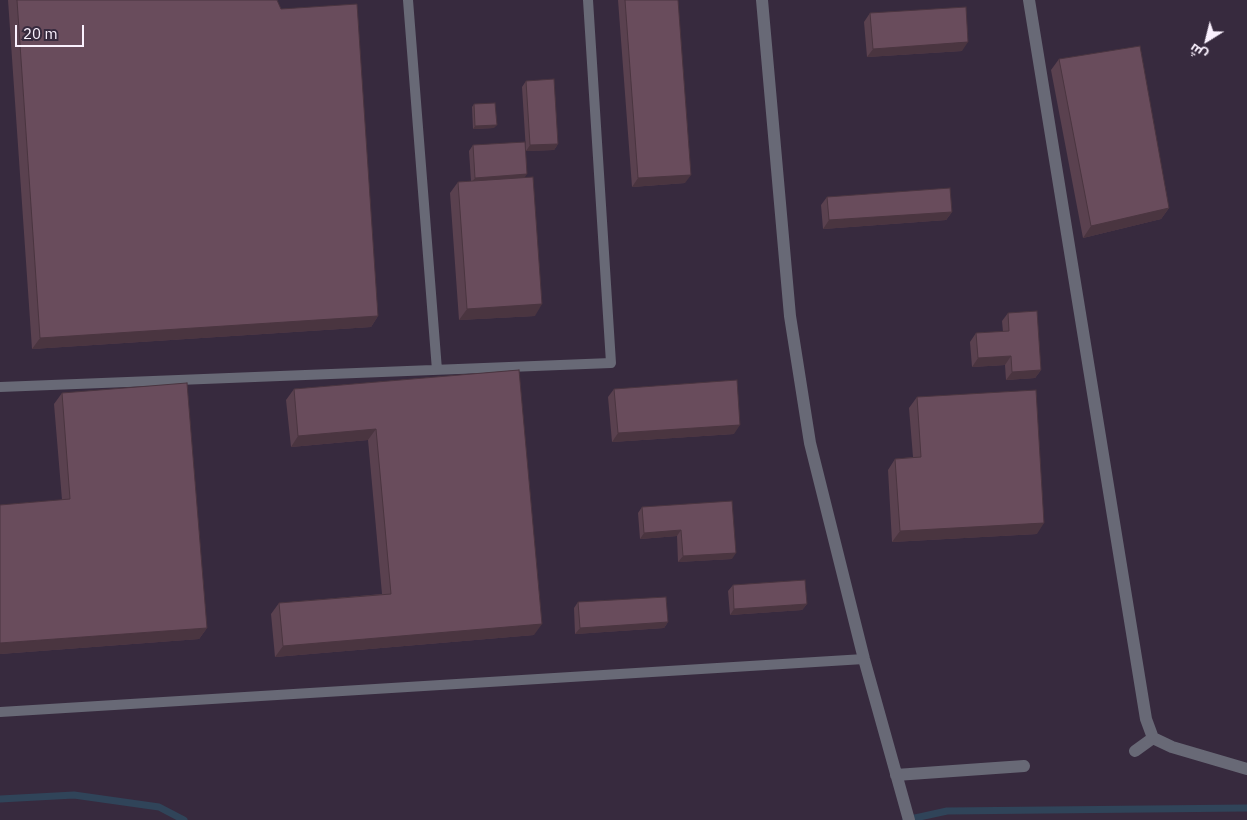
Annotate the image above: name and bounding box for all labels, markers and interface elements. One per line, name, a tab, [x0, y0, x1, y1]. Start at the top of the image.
scale bar	[18, 15, 86, 47]
north arrow	[1182, 15, 1232, 65]
text: 20 m	[23, 24, 58, 43]
text: ش	[1186, 40, 1211, 65]

